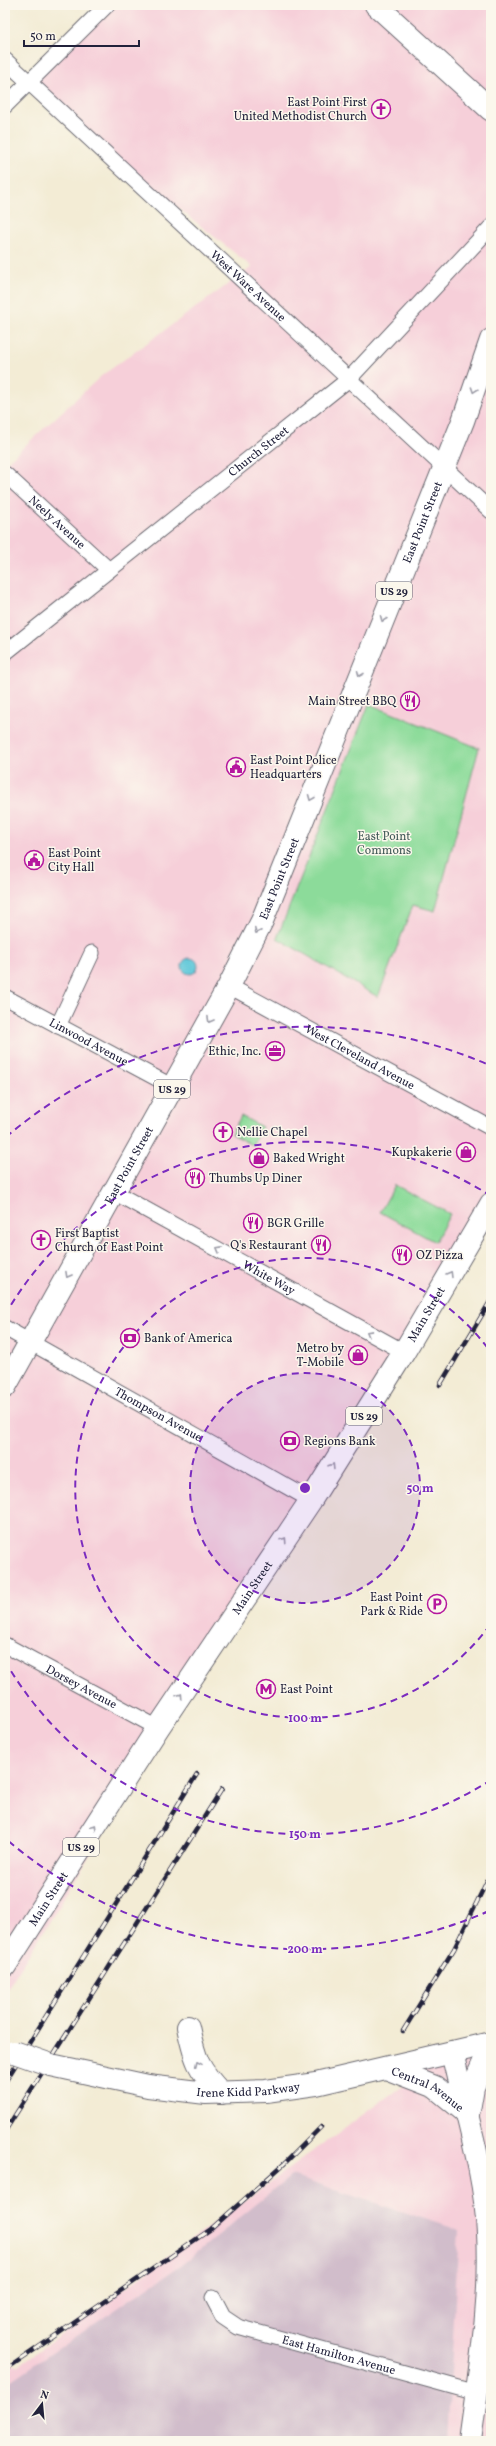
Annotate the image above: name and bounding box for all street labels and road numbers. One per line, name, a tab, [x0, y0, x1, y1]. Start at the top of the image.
street label: West Ware Avenue	[206, 247, 289, 326]
street label: Church Street	[226, 423, 293, 481]
street label: East Point Street	[400, 479, 447, 566]
street label: Neely Avenue	[25, 493, 89, 553]
road number: US 29	[376, 582, 412, 600]
street label: East Point Street	[256, 836, 304, 922]
street label: Linwood Avenue	[46, 1015, 131, 1071]
street label: West Cleveland Avenue	[302, 1022, 418, 1094]
road number: US 29	[154, 1080, 190, 1098]
street label: East Point Street	[102, 1124, 158, 1208]
street label: White Way	[239, 1257, 298, 1300]
street label: Main Street	[404, 1284, 450, 1346]
street label: Thompson Avenue	[111, 1384, 205, 1446]
road number: US 29	[346, 1407, 382, 1425]
street label: Main Street	[229, 1558, 277, 1618]
street label: Dorsey Avenue	[43, 1662, 120, 1713]
road number: US 29	[63, 1838, 99, 1856]
street label: Main Street	[26, 1869, 73, 1930]
street label: Central Avenue	[389, 2064, 467, 2116]
street label: Irene Kidd Parkway	[195, 2079, 302, 2102]
street label: East Hamilton Avenue	[280, 2332, 397, 2379]

